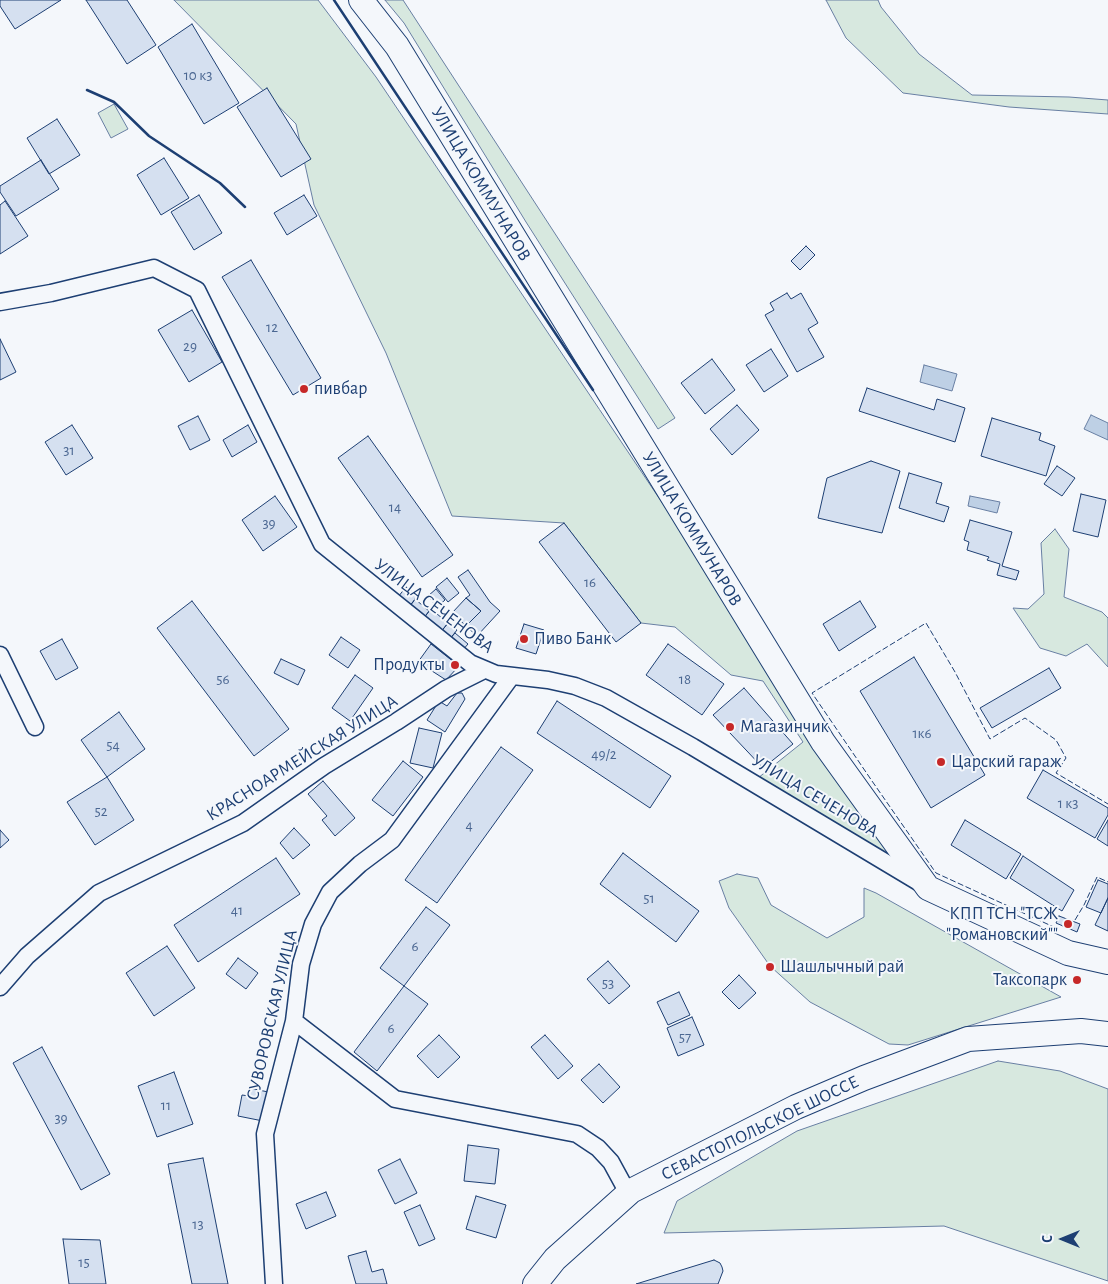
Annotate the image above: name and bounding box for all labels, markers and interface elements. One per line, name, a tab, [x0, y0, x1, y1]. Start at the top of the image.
house number: 10 к3	[184, 66, 212, 84]
street label: УЛИЦА КОММУНАРОВ	[426, 103, 536, 265]
house number: 12	[266, 318, 278, 336]
house number: 29	[183, 337, 197, 355]
place label: пивбар	[314, 378, 367, 400]
marker: пивбар	[298, 383, 310, 395]
house number: 31	[63, 441, 75, 459]
street label: УЛИЦА КОММУНАРОВ	[637, 448, 747, 610]
house number: 14	[389, 498, 401, 516]
house number: 39	[262, 514, 276, 532]
street label: УЛИЦА СЕЧЕНОВА	[370, 554, 498, 658]
house number: 16	[584, 573, 596, 591]
place label: Пиво Банк	[534, 628, 611, 650]
marker: Пиво Банк	[518, 633, 530, 645]
place label: Продукты	[373, 654, 445, 676]
marker: Продукты	[449, 659, 461, 671]
house number: 56	[216, 670, 230, 688]
house number: 18	[679, 670, 691, 688]
street label: КРАСНОАРМЕЙСКАЯ УЛИЦА	[203, 690, 401, 826]
place label: Магазинчик	[740, 716, 829, 738]
marker: Магазинчик	[724, 721, 736, 733]
house number: 1к6	[912, 724, 932, 742]
house number: 54	[106, 736, 120, 754]
house number: 49/2	[591, 745, 617, 763]
street label: УЛИЦА СЕЧЕНОВА	[748, 750, 882, 842]
place label: Царский гараж	[951, 751, 1062, 773]
marker: Царский гараж	[935, 756, 947, 768]
house number: 1 к3	[1058, 794, 1078, 812]
house number: 52	[94, 802, 108, 820]
house number: 4	[465, 816, 473, 834]
house number: 51	[643, 889, 655, 907]
house number: 41	[231, 901, 243, 919]
place label: КПП ТСН "ТСЖ "Романовский""	[946, 903, 1058, 946]
marker: КПП ТСН "ТСЖ "Романовский""	[1062, 918, 1074, 930]
street label: СУВОРОВСКАЯ УЛИЦА	[242, 927, 302, 1103]
house number: 6	[411, 937, 419, 955]
place label: Шашлычный рай	[780, 956, 904, 978]
marker: Шашлычный рай	[764, 961, 776, 973]
place label: Таксопарк	[993, 969, 1067, 991]
house number: 53	[602, 974, 614, 992]
marker: Таксопарк	[1071, 974, 1083, 986]
house number: 6	[387, 1019, 395, 1037]
house number: 57	[679, 1028, 691, 1046]
street label: СЕВАСТОПОЛЬСКОЕ ШОССЕ	[658, 1071, 862, 1185]
house number: 11	[161, 1096, 171, 1114]
house number: 39	[54, 1109, 68, 1127]
north arrow	[1038, 1214, 1088, 1264]
house number: 13	[192, 1215, 204, 1233]
text: С	[1041, 1235, 1055, 1243]
house number: 15	[78, 1253, 90, 1271]

